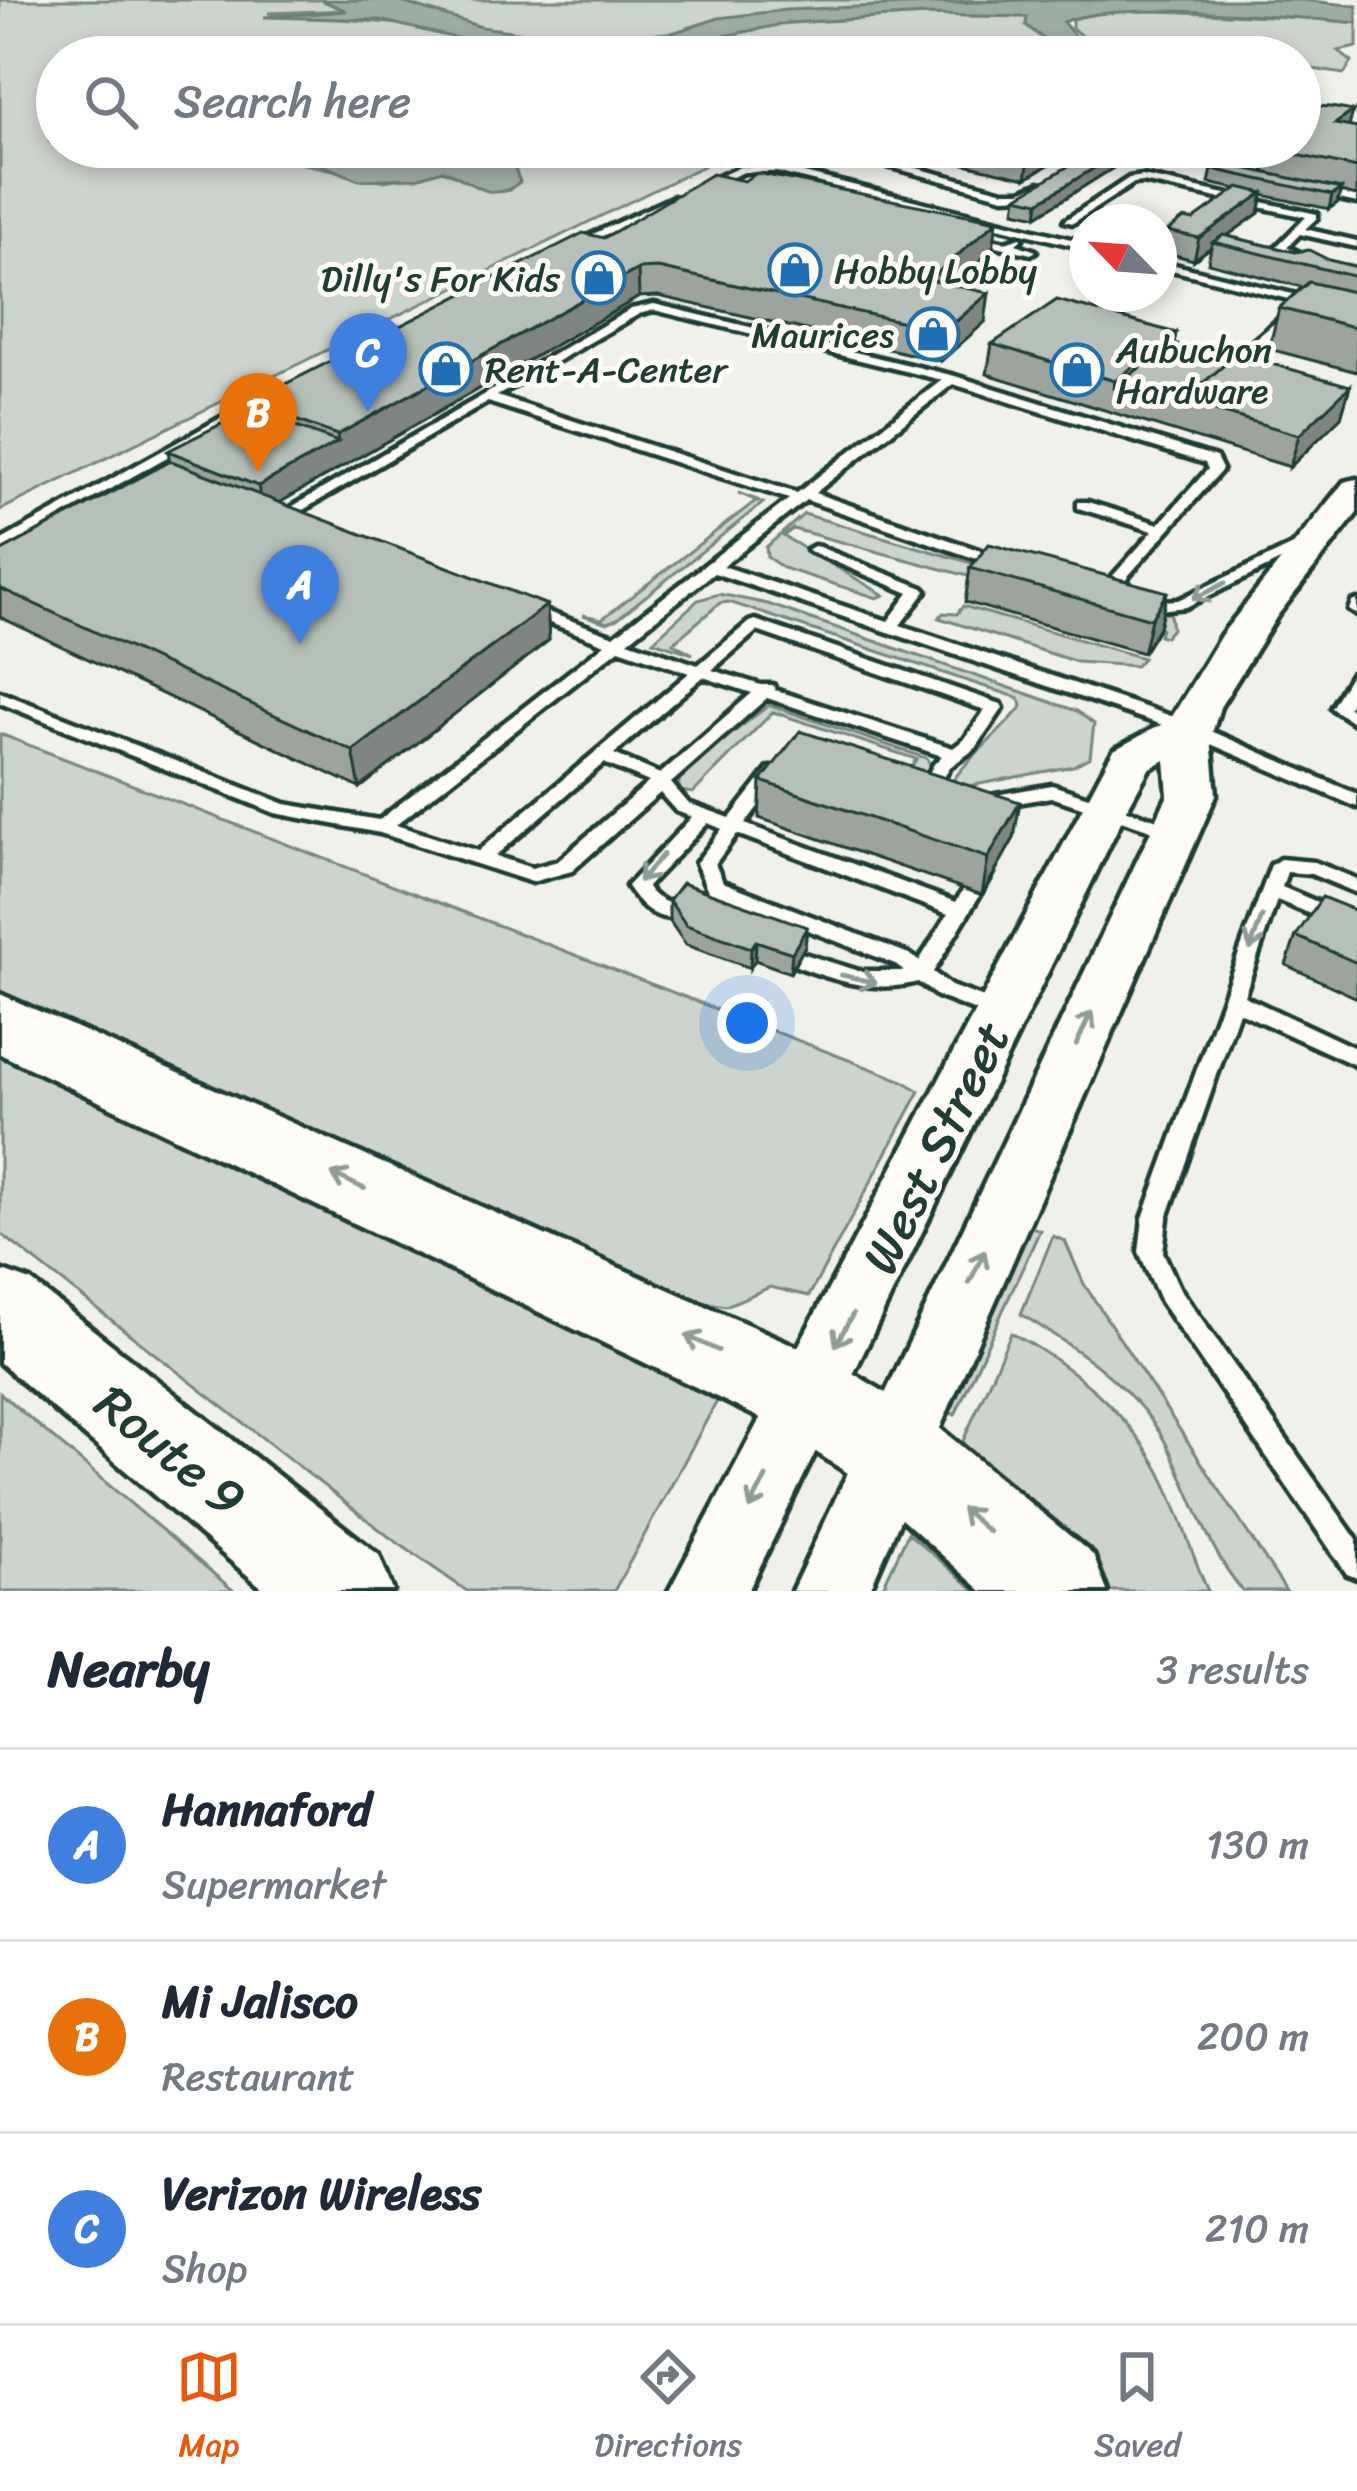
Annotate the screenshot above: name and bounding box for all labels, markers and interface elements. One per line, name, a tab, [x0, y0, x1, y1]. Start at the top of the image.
search box	[36, 36, 1321, 168]
text: Search here	[174, 62, 411, 142]
icon: search	[78, 69, 144, 135]
north arrow	[1069, 204, 1177, 312]
place label: Hobby Lobby	[834, 239, 1037, 303]
shop icon: Hobby Lobby	[767, 242, 823, 298]
place label: Dilly's For Kids	[321, 247, 560, 311]
shop icon: Dilly's For Kids	[571, 250, 627, 306]
place label: Maurices	[751, 303, 894, 367]
shop icon: Maurices	[905, 306, 961, 362]
pin: C	[329, 313, 407, 412]
place label: Aubuchon Hardware	[1115, 318, 1272, 423]
place label: Rent-A-Center	[485, 338, 729, 402]
shop icon: Rent-A-Center	[418, 341, 474, 397]
shop icon: Aubuchon Hardware	[1049, 342, 1105, 398]
pin: B	[219, 373, 297, 472]
pin: A	[261, 545, 339, 644]
one-way arrow	[1192, 581, 1228, 603]
one-way arrow	[638, 852, 666, 882]
one-way arrow	[1244, 914, 1265, 951]
one-way arrow	[839, 968, 877, 991]
your location	[717, 993, 777, 1053]
street label: West Street	[836, 1005, 1036, 1290]
one-way arrow	[1075, 1011, 1097, 1047]
one-way arrow	[331, 1168, 367, 1190]
one-way arrow	[967, 1250, 989, 1286]
one-way arrow	[832, 1312, 855, 1347]
one-way arrow	[685, 1331, 721, 1353]
street label: Route 9	[74, 1361, 267, 1541]
one-way arrow	[745, 1475, 768, 1510]
one-way arrow	[960, 1507, 990, 1535]
text: Nearby	[48, 1624, 209, 1714]
text: 3 results	[1156, 1635, 1309, 1704]
text: Hannaford	[162, 1770, 372, 1850]
text: A	[74, 1810, 100, 1879]
text: 130 m	[1206, 1810, 1309, 1879]
text: Supermarket	[162, 1850, 386, 1919]
text: Mi Jalisco	[162, 1962, 358, 2042]
text: B	[75, 2002, 99, 2071]
text: 200 m	[1197, 2002, 1309, 2071]
text: Restaurant	[162, 2042, 355, 2111]
text: Verizon Wireless	[162, 2154, 481, 2234]
text: C	[75, 2194, 99, 2263]
text: 210 m	[1205, 2194, 1309, 2263]
text: Shop	[162, 2234, 247, 2303]
tab: Map	[176, 2344, 242, 2474]
tab: Directions	[594, 2344, 742, 2474]
tab: Saved	[1094, 2344, 1181, 2474]

